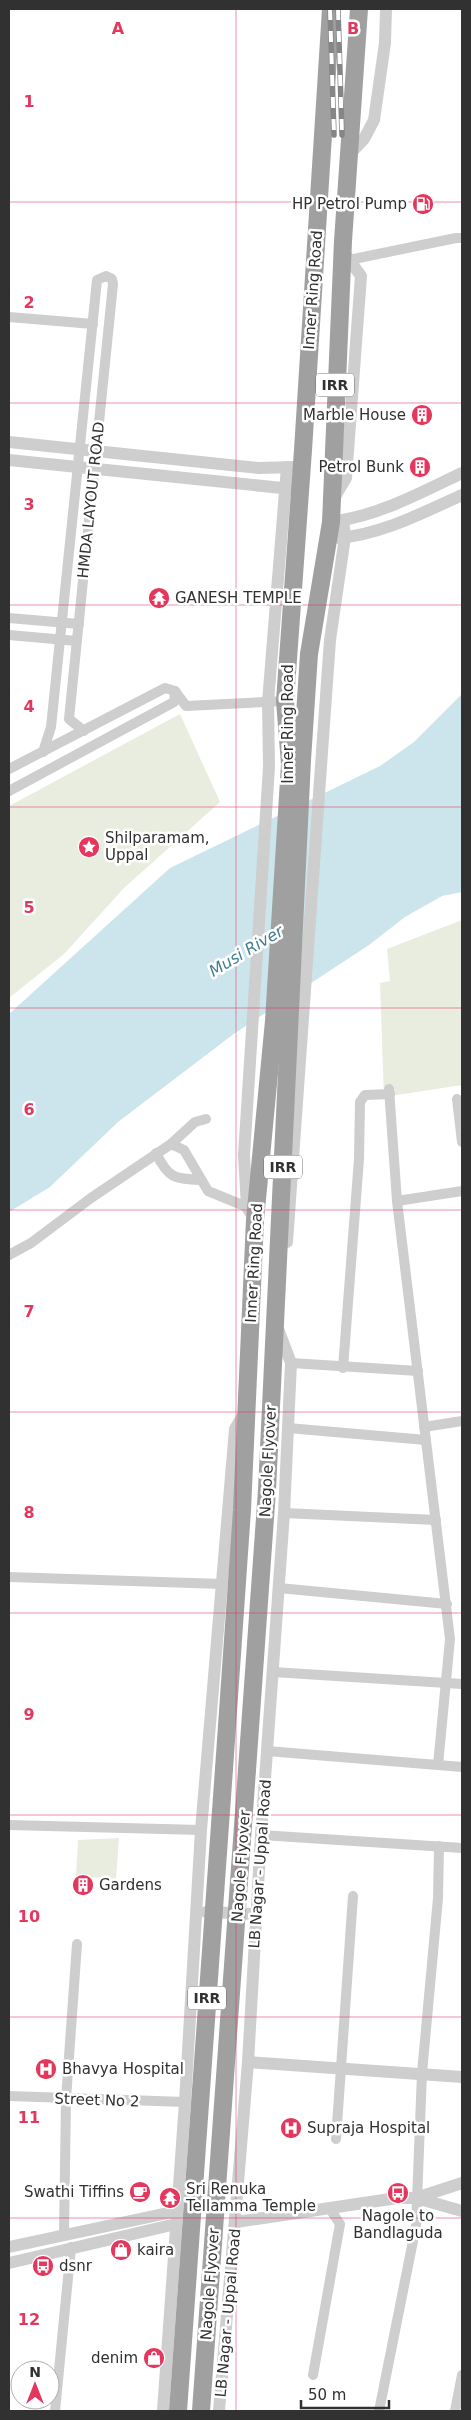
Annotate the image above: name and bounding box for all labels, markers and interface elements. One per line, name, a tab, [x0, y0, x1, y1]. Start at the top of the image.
text: A	[112, 19, 125, 38]
text: B	[347, 19, 359, 38]
text: 1	[23, 92, 35, 111]
fuel station icon: HP Petrol Pump	[411, 192, 435, 216]
place label: HP Petrol Pump	[292, 195, 407, 213]
street label: Inner Ring Road	[300, 230, 326, 350]
text: 2	[23, 293, 35, 312]
road number: IRR	[316, 374, 354, 396]
building icon: Marble House	[410, 403, 434, 427]
place label: Marble House	[303, 406, 406, 424]
street label: HMDA LAYOUT ROAD	[74, 421, 108, 579]
building icon: Petrol Bunk	[408, 455, 432, 479]
place label: Petrol Bunk	[318, 458, 404, 476]
text: 3	[23, 495, 35, 514]
temple icon: GANESH TEMPLE	[147, 586, 171, 610]
place label: GANESH TEMPLE	[175, 589, 302, 607]
street label: Inner Ring Road	[279, 664, 297, 784]
text: 4	[23, 697, 35, 716]
place label: Shilparamam, Uppal	[105, 829, 210, 864]
place icon: Shilparamam, Uppal	[77, 835, 101, 859]
text: 5	[23, 898, 35, 917]
water label: Musi River	[205, 921, 288, 981]
text: 6	[23, 1100, 35, 1119]
road number: IRR	[264, 1156, 302, 1178]
street label: Inner Ring Road	[242, 1203, 266, 1323]
text: 7	[23, 1302, 35, 1321]
street label: Nagole Flyover	[256, 1404, 280, 1518]
text: 8	[23, 1503, 35, 1522]
text: 9	[23, 1705, 35, 1724]
street label: LB Nagar - Uppal Road	[245, 1779, 275, 1949]
street label: Nagole Flyover	[228, 1808, 254, 1923]
building icon: Gardens	[71, 1873, 95, 1897]
place label: Gardens	[99, 1876, 162, 1894]
text: 10	[18, 1907, 40, 1926]
road number: IRR	[188, 1986, 226, 2010]
hospital icon: Bhavya Hospital	[34, 2057, 58, 2081]
place label: Bhavya Hospital	[62, 2060, 184, 2078]
street label: Street No 2	[54, 2090, 140, 2110]
text: 11	[18, 2108, 40, 2127]
hospital icon: Supraja Hospital	[279, 2116, 303, 2140]
place label: Supraja Hospital	[307, 2119, 430, 2137]
cafe icon: Swathi Tiffins	[128, 2180, 152, 2204]
place label: Sri Renuka Tellamma Temple	[185, 2180, 316, 2215]
bus stop icon: Nagole to Bandlaguda	[386, 2181, 410, 2205]
place label: Swathi Tiffins	[24, 2183, 124, 2201]
temple icon: Sri Renuka Tellamma Temple	[158, 2186, 182, 2210]
place label: Nagole to Bandlaguda	[353, 2207, 443, 2242]
street label: Nagole Flyover	[197, 2226, 223, 2341]
street label: LB Nagar - Uppal Road	[212, 2228, 244, 2398]
shop icon: kaira	[109, 2238, 133, 2262]
place label: kaira	[137, 2241, 174, 2259]
bus stop icon: dsnr	[31, 2254, 55, 2278]
place label: dsnr	[59, 2257, 93, 2275]
text: 12	[18, 2310, 40, 2329]
shop icon: denim	[142, 2346, 166, 2370]
place label: denim	[91, 2349, 138, 2367]
north arrow	[10, 2360, 60, 2410]
text: N	[29, 2364, 41, 2380]
scale bar	[301, 2378, 388, 2410]
text: 50 m	[308, 2386, 346, 2404]

